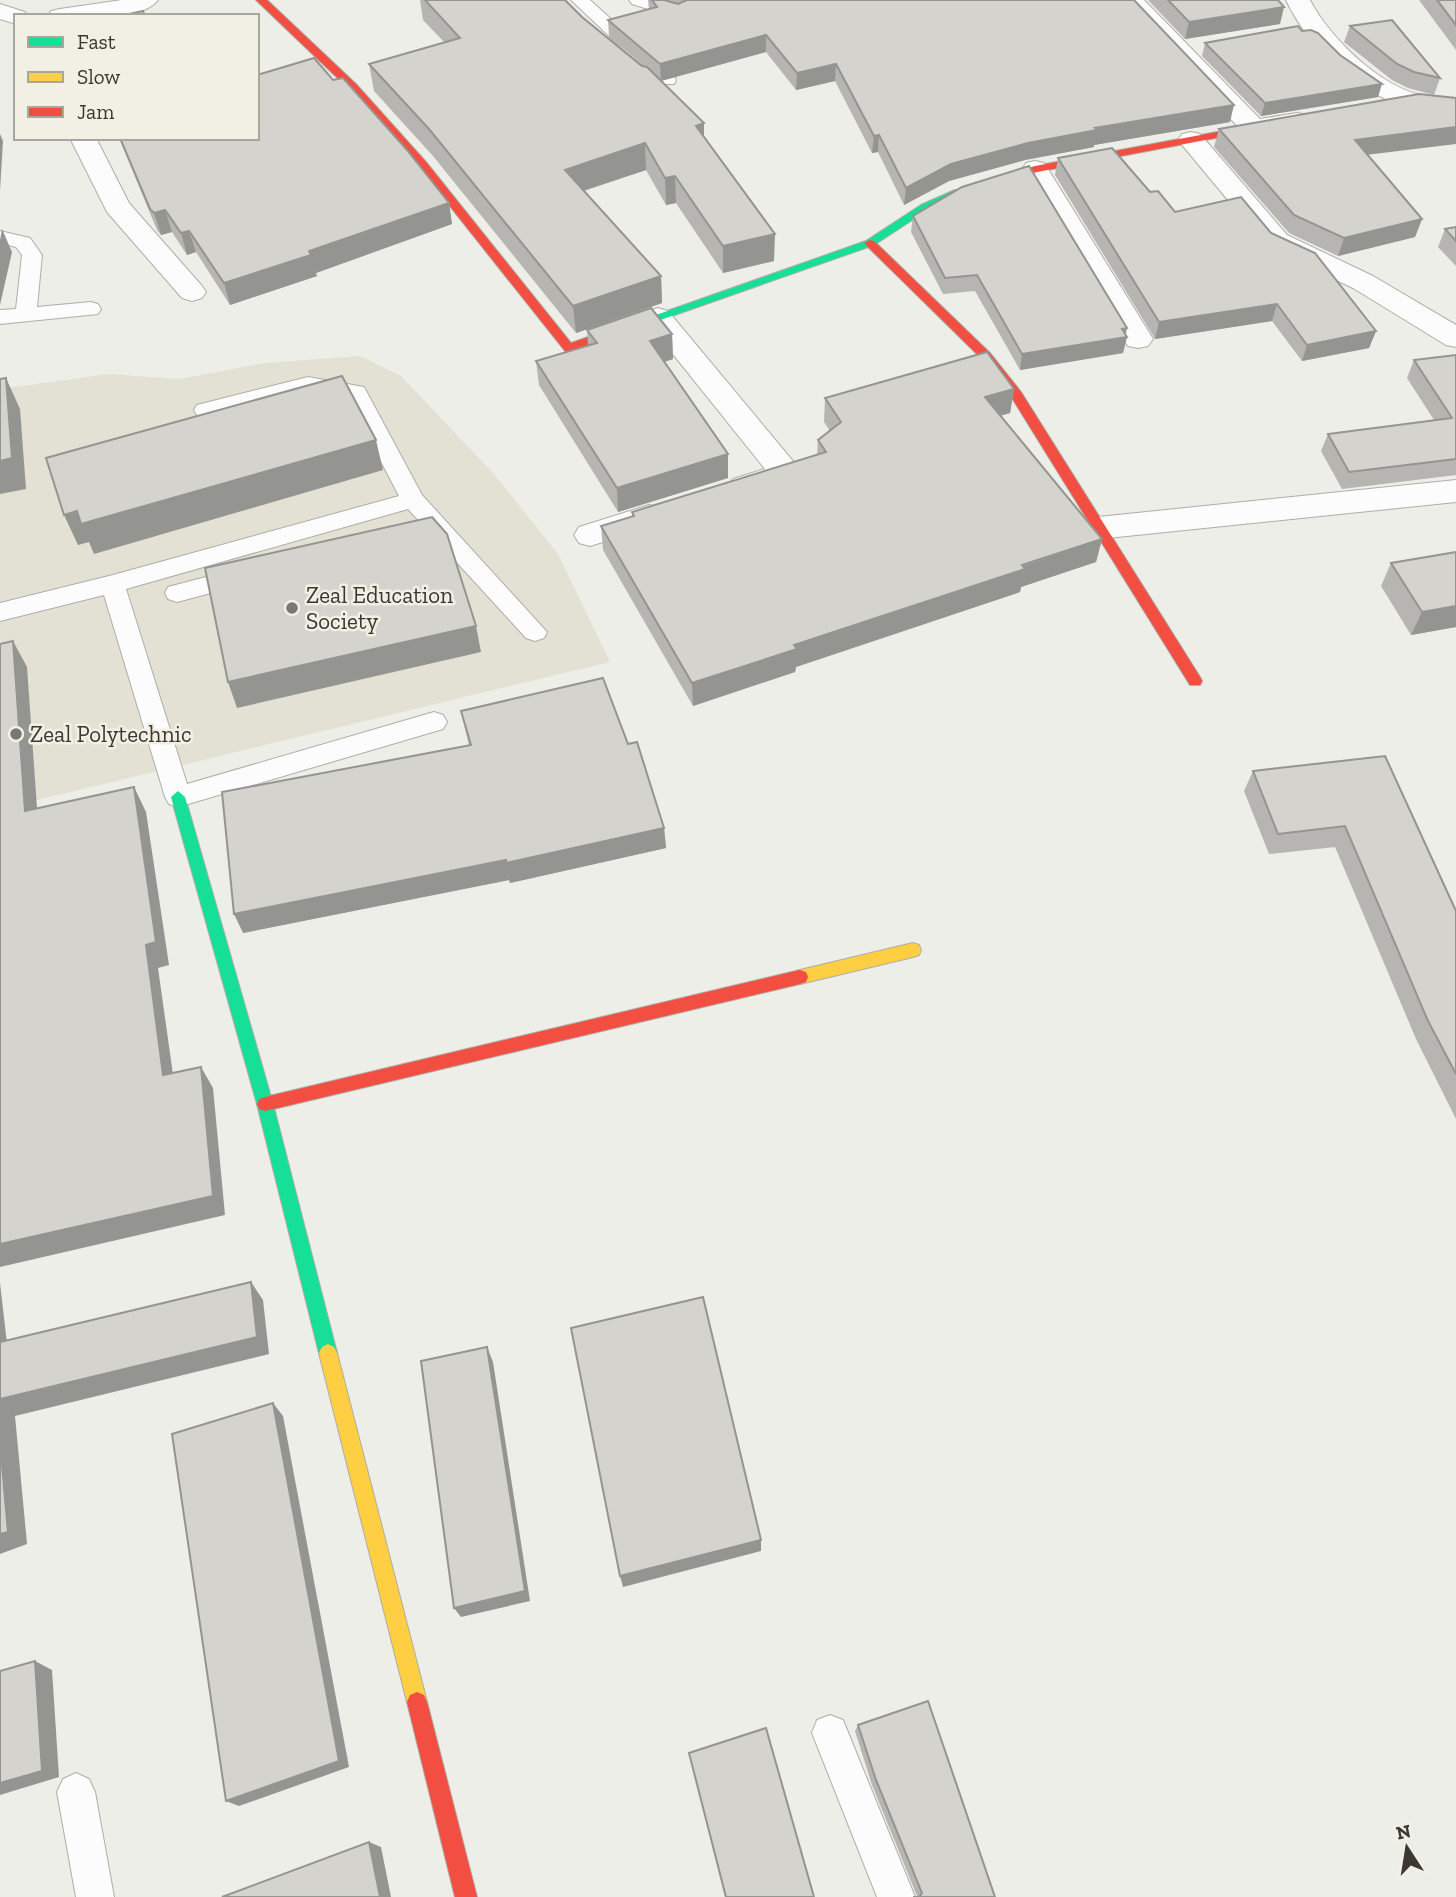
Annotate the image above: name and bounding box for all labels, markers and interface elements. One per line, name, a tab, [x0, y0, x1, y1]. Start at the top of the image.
legend	[14, 14, 259, 140]
text: Fast	[77, 29, 116, 54]
text: Slow	[77, 64, 120, 89]
text: Jam	[77, 99, 114, 124]
place label: Zeal Education Society	[306, 581, 453, 635]
marker: Zeal Education Society	[284, 600, 300, 616]
place label: Zeal Polytechnic	[30, 720, 192, 748]
marker: Zeal Polytechnic	[8, 726, 24, 742]
north arrow	[1372, 1813, 1442, 1883]
text: N	[1394, 1819, 1413, 1845]

